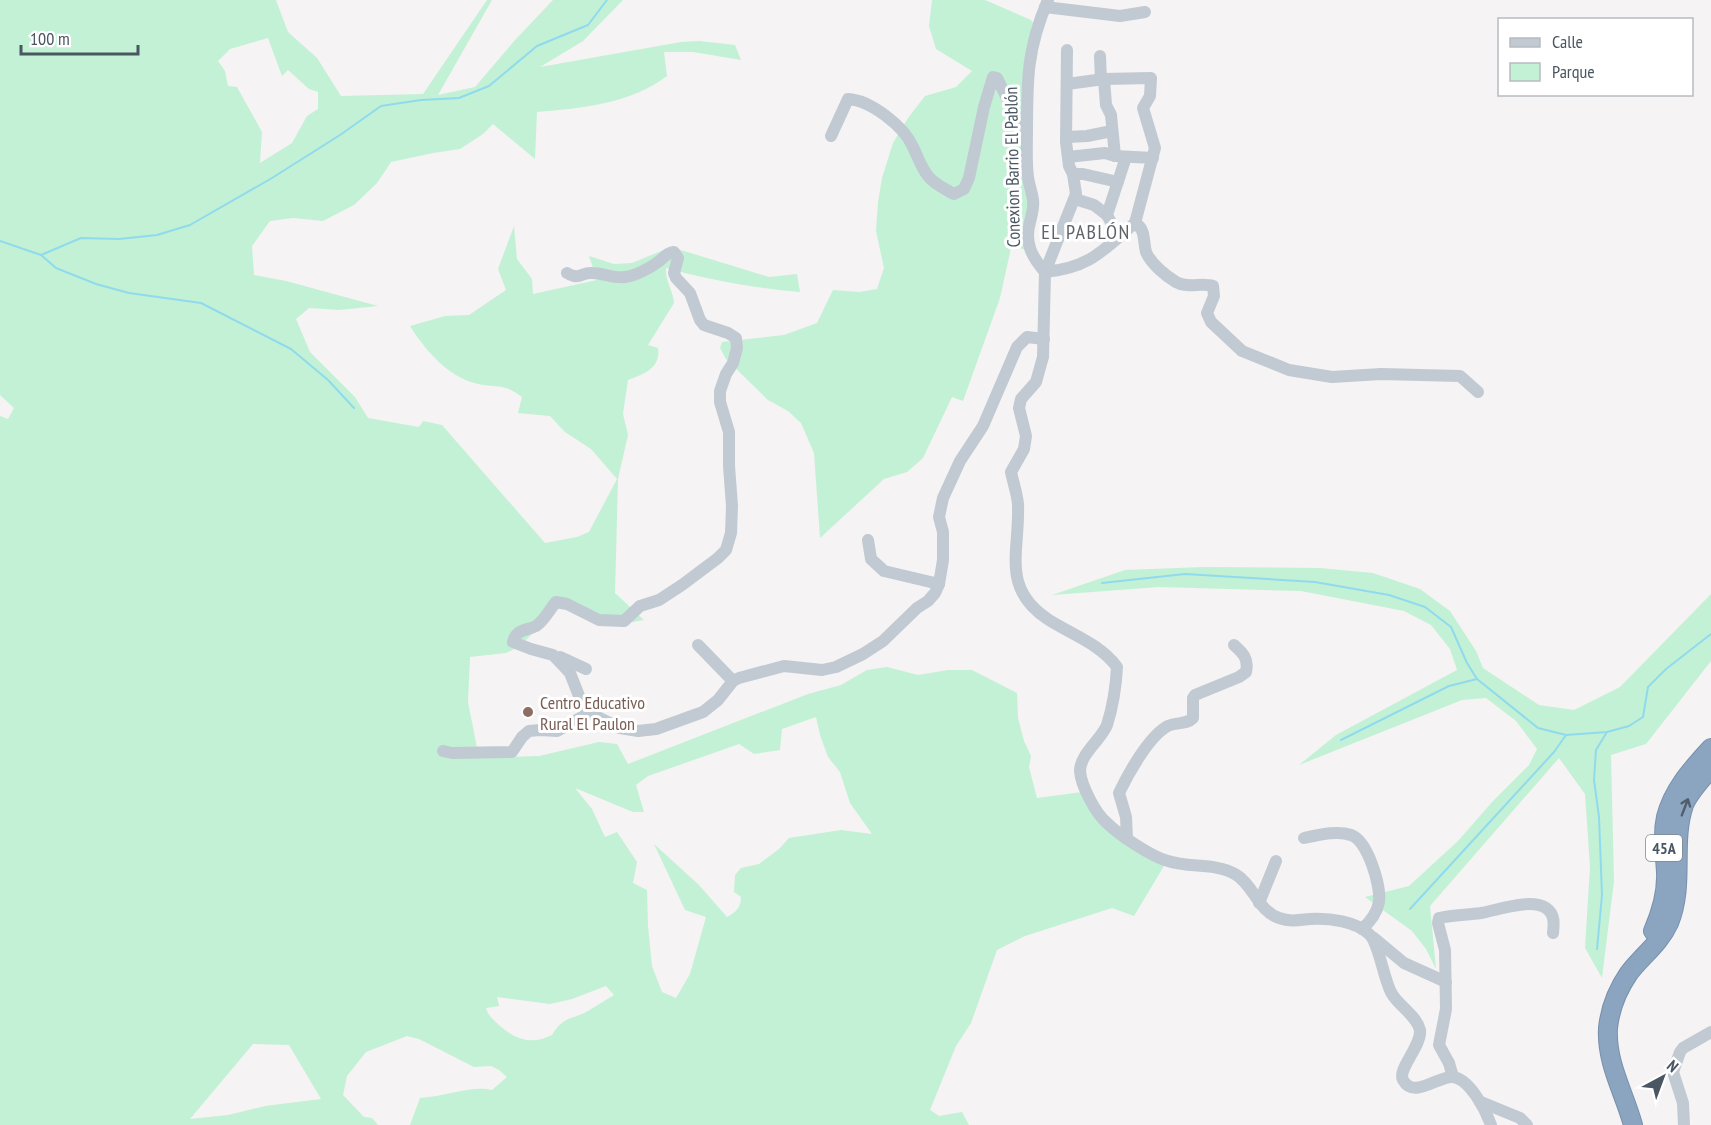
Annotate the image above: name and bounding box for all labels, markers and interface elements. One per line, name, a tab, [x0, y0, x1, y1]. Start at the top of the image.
scale bar	[21, 18, 138, 56]
legend	[1498, 18, 1693, 96]
text: 100 m	[30, 27, 70, 50]
text: Calle	[1552, 30, 1583, 53]
text: Parque	[1552, 60, 1595, 83]
street label: Conexion Barrio El Pablón	[999, 86, 1025, 248]
district label: EL PABLÓN	[1041, 219, 1131, 245]
place label: Centro Educativo Rural El Paulon	[540, 691, 645, 735]
marker: Centro Educativo Rural El Paulon	[521, 705, 535, 719]
one-way arrow	[1680, 798, 1691, 817]
road number: 45A	[1646, 835, 1682, 861]
north arrow	[1633, 1047, 1693, 1107]
text: N	[1663, 1055, 1683, 1076]

